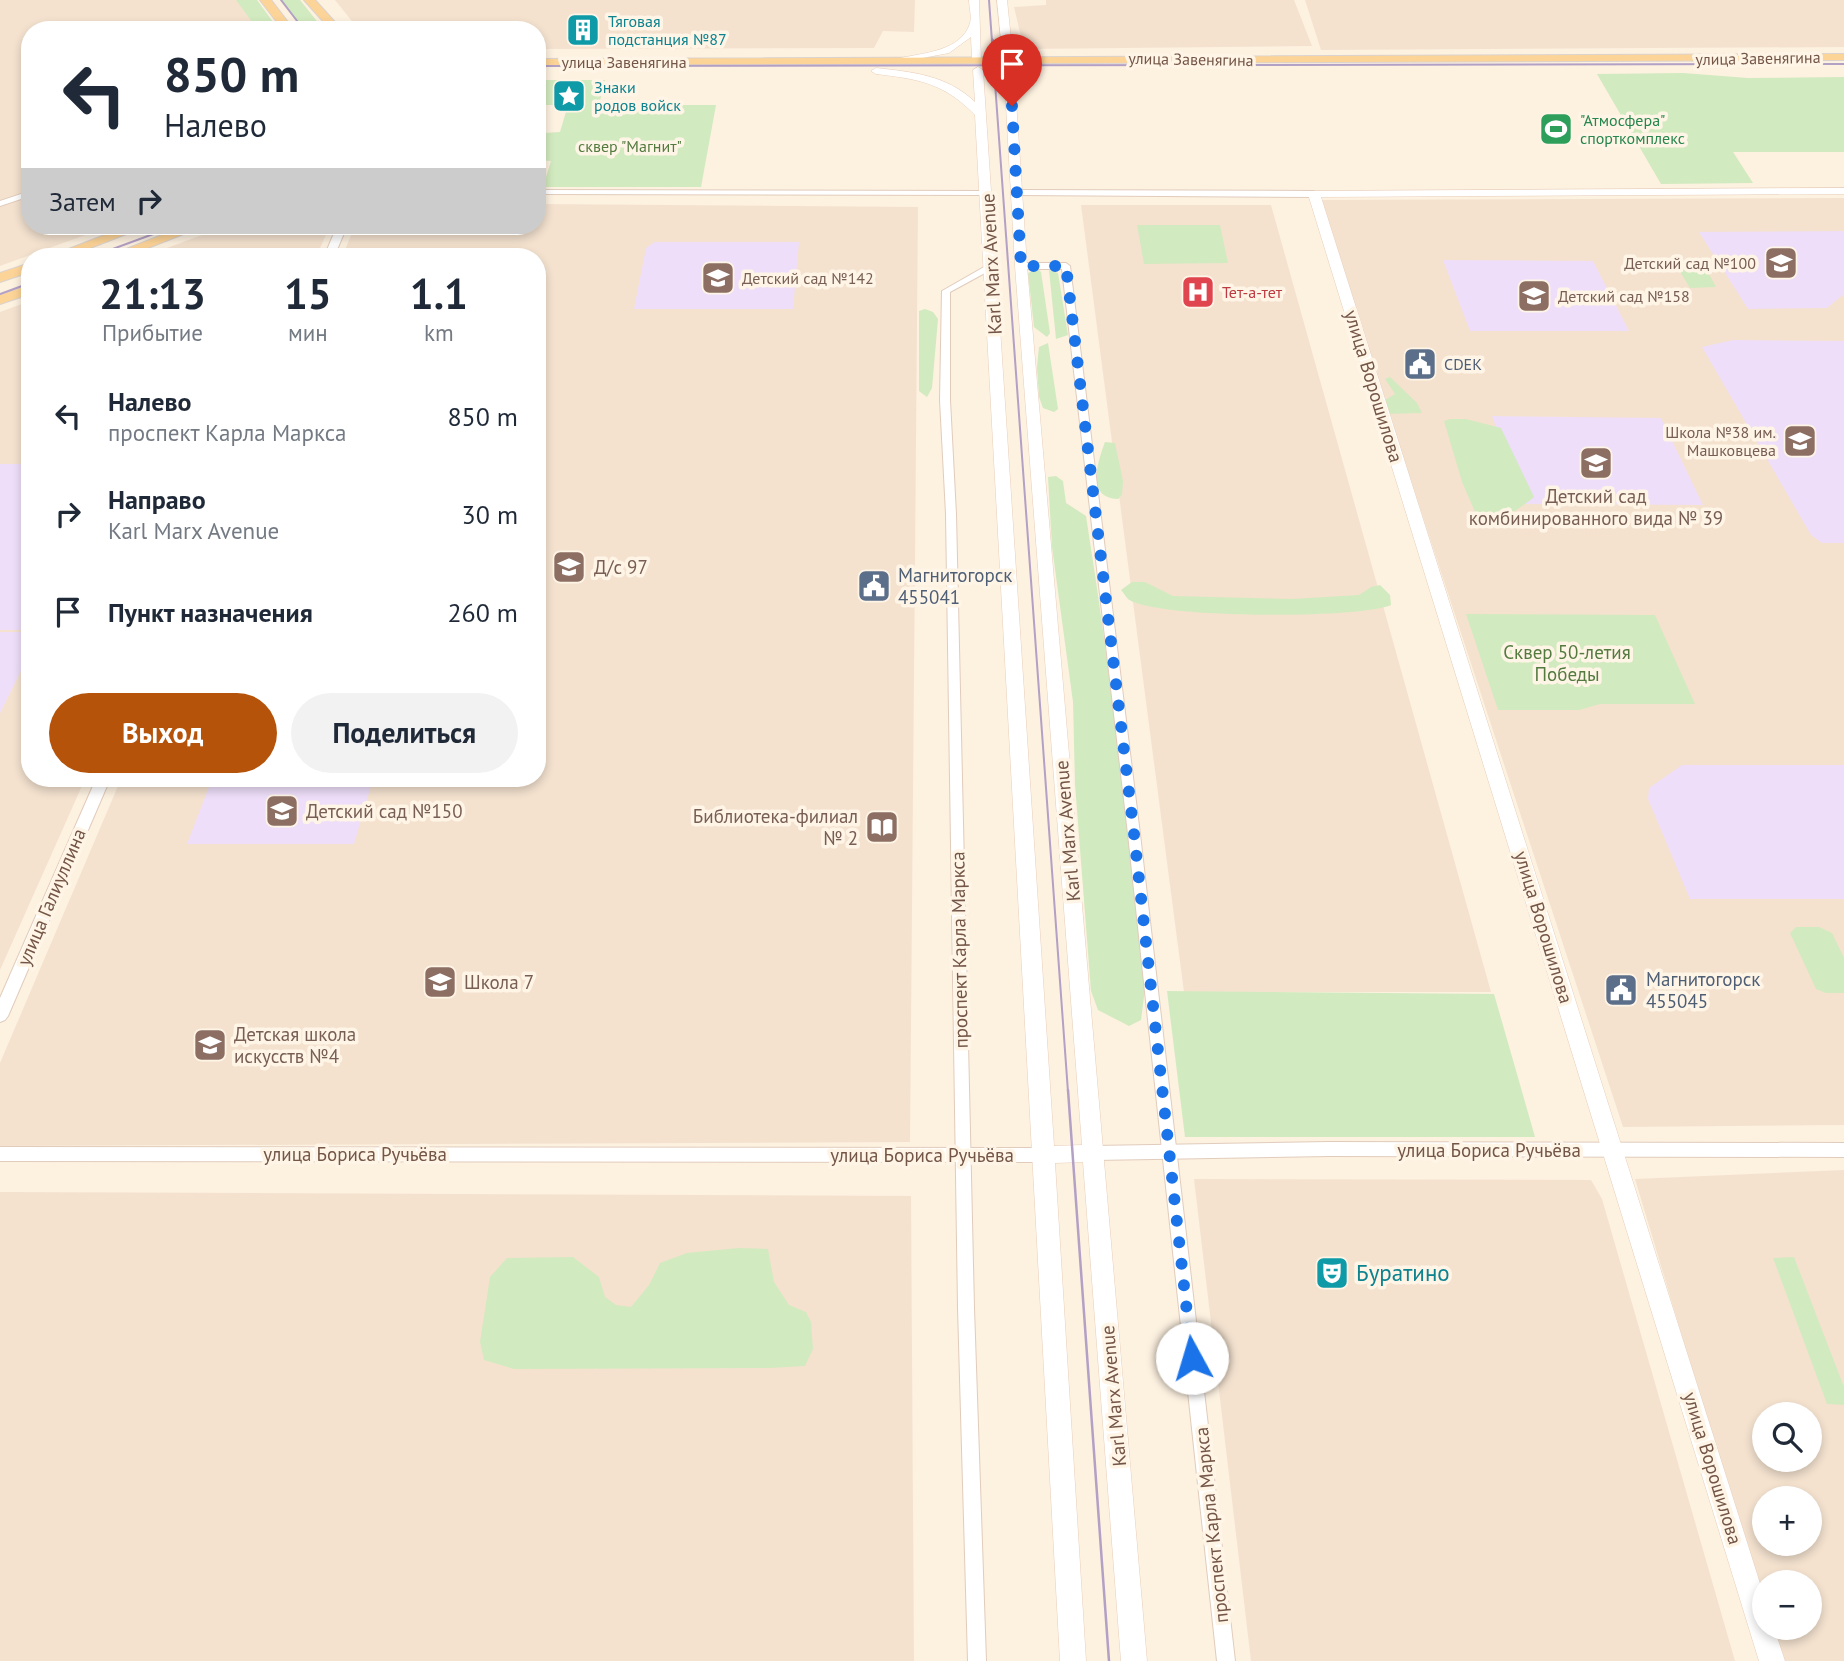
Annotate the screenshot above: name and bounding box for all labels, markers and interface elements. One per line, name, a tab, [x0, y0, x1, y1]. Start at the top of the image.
building icon: Тяговая подстанция №87	[564, 11, 602, 49]
place label: Тяговая подстанция №87	[608, 11, 727, 49]
pin	[982, 34, 1042, 106]
text: 850 m	[164, 42, 299, 106]
icon: arrive	[993, 45, 1031, 83]
street label: улица Завенягина	[1695, 47, 1821, 69]
street label: улица Завенягина	[1128, 48, 1254, 70]
icon: left	[49, 49, 140, 140]
street label: улица Завенягина	[561, 52, 687, 72]
place icon: Знаки родов войск	[550, 77, 588, 115]
place label: Знаки родов войск	[594, 77, 681, 115]
text: Налево	[164, 104, 267, 146]
sports icon: "Атмосфера" спорткомплекс	[1537, 110, 1575, 148]
place label: "Атмосфера" спорткомплекс	[1580, 110, 1685, 148]
park label: сквер "Магнит"	[578, 136, 682, 156]
icon: right	[130, 182, 168, 220]
text: Затем	[49, 185, 116, 218]
street label: Karl Marx Avenue	[975, 193, 1007, 335]
school or university icon: Детский сад №100	[1762, 244, 1800, 282]
place label: Детский сад №100	[1624, 253, 1756, 273]
school or university icon: Детский сад №142	[699, 259, 737, 297]
text: 21:13	[99, 266, 206, 321]
text: 15	[284, 266, 332, 321]
text: 1.1	[410, 266, 468, 321]
place label: Детский сад №142	[742, 268, 874, 288]
hospital icon: Тет-а-тет	[1179, 273, 1217, 311]
school or university icon: Детский сад №158	[1515, 277, 1553, 315]
place label: Тет-а-тет	[1222, 282, 1283, 302]
place label: Детский сад №158	[1558, 286, 1690, 306]
street label: улица Ворошилова	[1339, 307, 1409, 465]
text: Прибытие	[102, 318, 203, 347]
text: мин	[288, 318, 328, 347]
text: km	[424, 318, 454, 347]
public building icon: CDEK	[1401, 345, 1439, 383]
place label: CDEK	[1444, 354, 1482, 374]
text: Налево	[108, 385, 192, 418]
icon: left	[49, 397, 87, 435]
text: 850 m	[447, 400, 518, 433]
text: проспект Карла Маркса	[108, 418, 346, 447]
place label: Школа №38 им. Машковцева	[1665, 422, 1776, 460]
school or university icon: Школа №38 им. Машковцева	[1781, 422, 1819, 460]
school or university icon: Детский сад комбинированного вида № 39	[1577, 444, 1615, 482]
text: Направо	[108, 483, 206, 516]
place label: Детский сад комбинированного вида № 39	[1469, 484, 1723, 530]
icon: right	[49, 495, 87, 533]
text: 30 m	[462, 498, 518, 531]
text: Karl Marx Avenue	[108, 516, 279, 545]
school or university icon: Д/с 97	[550, 548, 588, 586]
place label: Д/с 97	[594, 555, 648, 579]
place label: Магнитогорск 455041	[898, 563, 1012, 609]
public building icon: Магнитогорск 455041	[855, 567, 893, 605]
icon: arrive	[49, 593, 87, 631]
text: Пункт назначения	[108, 596, 313, 629]
text: 260 m	[447, 596, 518, 629]
park label: Сквер 50-летия Победы	[1503, 640, 1631, 686]
button: Выход	[49, 693, 277, 773]
button: Поделиться	[291, 693, 518, 773]
street label: Karl Marx Avenue	[1049, 759, 1085, 903]
school or university icon: Детский сад №150	[263, 792, 301, 830]
place label: Детский сад №150	[306, 799, 463, 823]
place label: Библиотека-филиал № 2	[693, 804, 858, 850]
library icon: Библиотека-филиал № 2	[863, 808, 901, 846]
street label: улица Галиуллина	[11, 825, 91, 969]
street label: улица Ворошилова	[1509, 848, 1579, 1006]
street label: проспект Карла Маркса	[945, 851, 973, 1049]
school or university icon: Школа 7	[421, 963, 459, 1001]
place label: Магнитогорск 455045	[1646, 967, 1760, 1013]
place label: Школа 7	[464, 970, 534, 994]
public building icon: Магнитогорск 455045	[1602, 971, 1640, 1009]
place label: Детская школа искусств №4	[234, 1022, 356, 1068]
school or university icon: Детская школа искусств №4	[191, 1026, 229, 1064]
street label: улица Бориса Ручьёва	[1397, 1138, 1581, 1162]
street label: улица Бориса Ручьёва	[263, 1142, 447, 1166]
street label: улица Бориса Ручьёва	[830, 1143, 1014, 1167]
theatre icon: Буратино	[1313, 1254, 1351, 1292]
place label: Буратино	[1356, 1258, 1450, 1287]
position arrow	[1155, 1321, 1229, 1395]
street label: Karl Marx Avenue	[1095, 1324, 1131, 1468]
street label: улица Ворошилова	[1678, 1389, 1748, 1547]
map controls	[1752, 1402, 1822, 1640]
button: search	[1752, 1402, 1822, 1472]
street label: проспект Карла Маркса	[1189, 1426, 1233, 1624]
button: +	[1752, 1486, 1822, 1556]
button: −	[1752, 1570, 1822, 1640]

